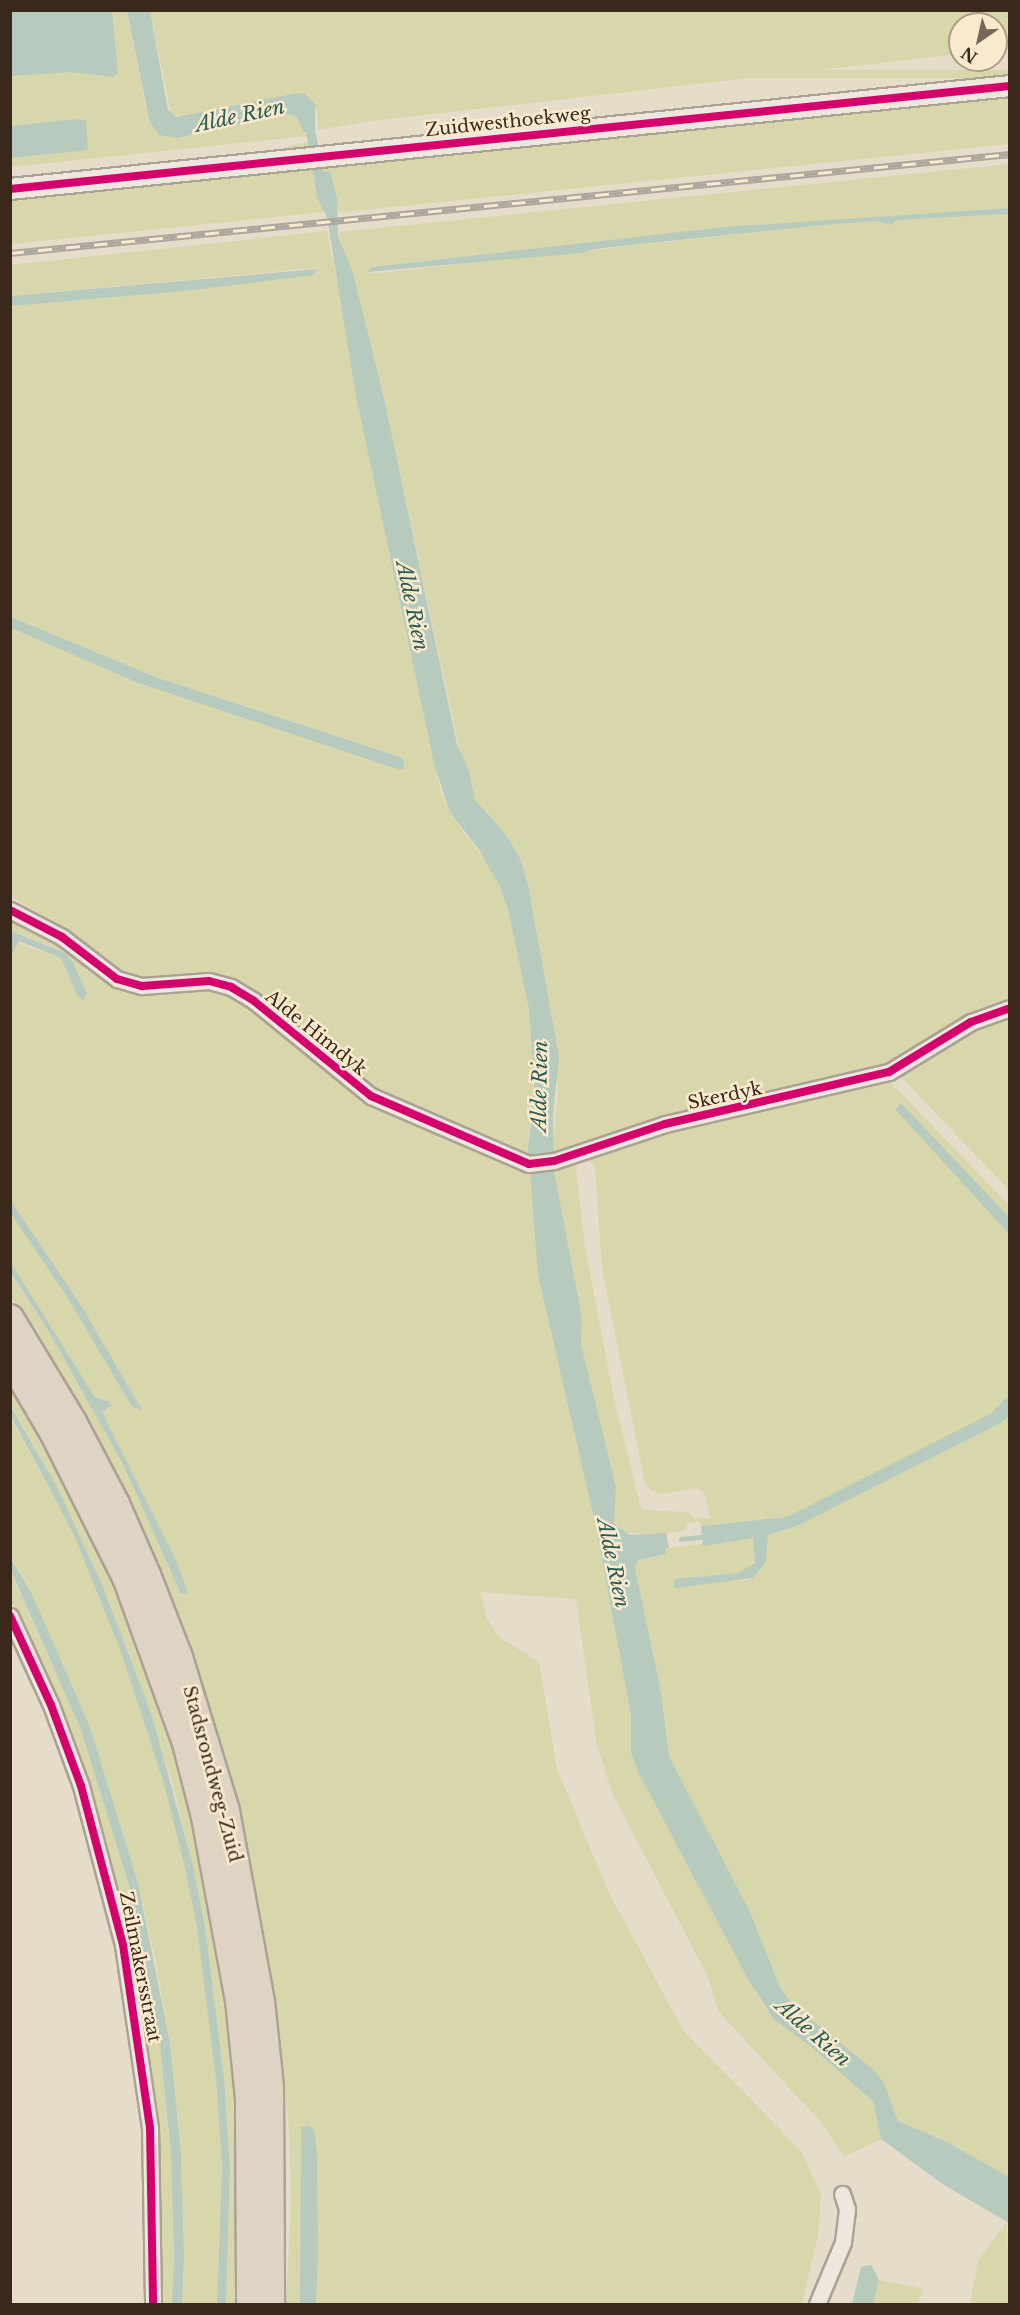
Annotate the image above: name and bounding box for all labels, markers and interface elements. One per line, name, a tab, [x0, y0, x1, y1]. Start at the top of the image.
north arrow	[948, 12, 1008, 72]
text: N	[957, 43, 981, 68]
water label: Alde Rien	[193, 95, 287, 137]
street label: Zuidwesthoekweg	[424, 103, 592, 141]
water label: Alde Rien	[391, 559, 433, 653]
street label: Alde Himdyk	[261, 986, 371, 1080]
water label: Alde Rien	[527, 1040, 553, 1132]
street label: Skerdyk	[686, 1078, 764, 1114]
water label: Alde Rien	[592, 1516, 634, 1610]
street label: Stadsrondweg-Zuid	[178, 1684, 246, 1864]
street label: Zeilmakersstraat	[115, 1890, 165, 2044]
water label: Alde Rien	[771, 1994, 855, 2072]

